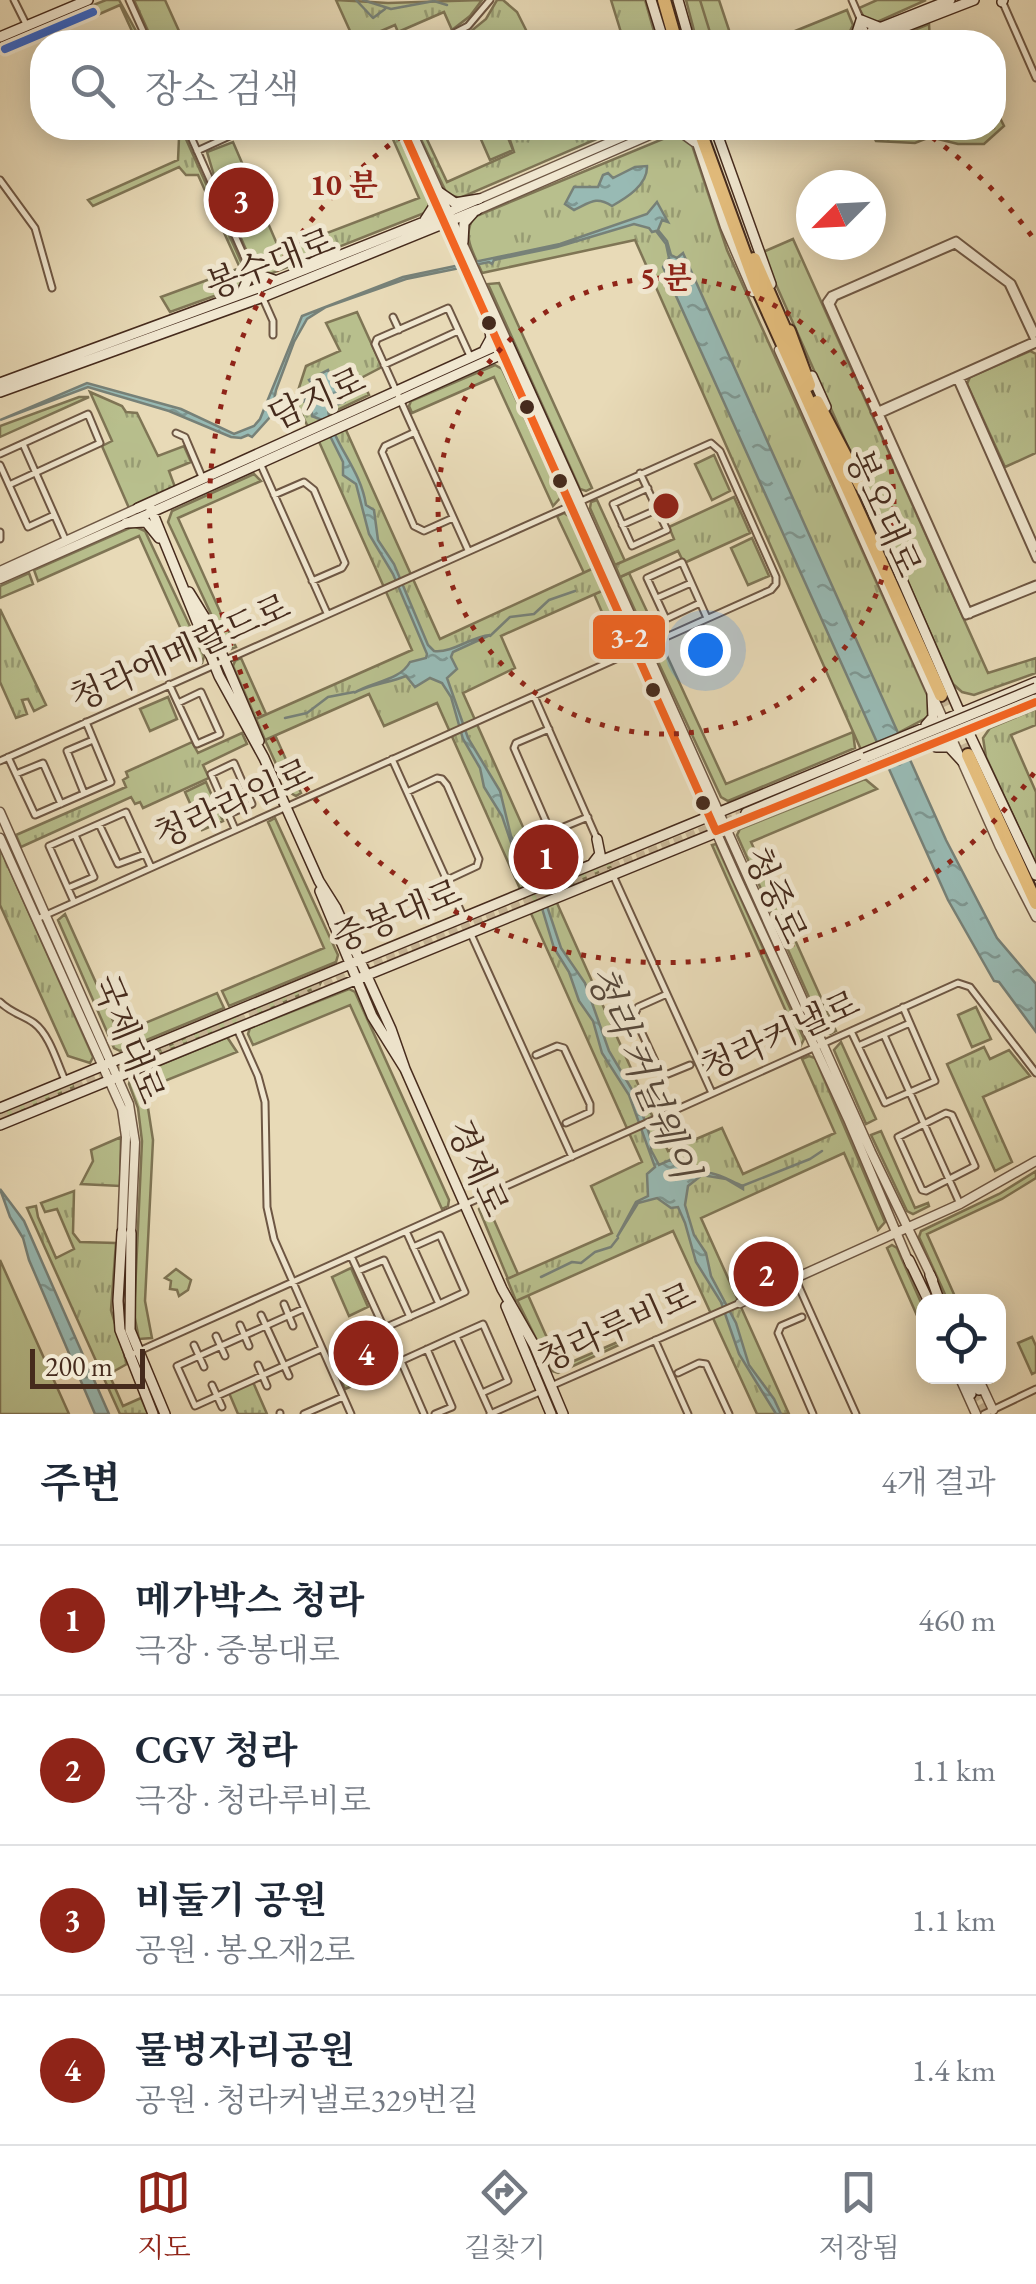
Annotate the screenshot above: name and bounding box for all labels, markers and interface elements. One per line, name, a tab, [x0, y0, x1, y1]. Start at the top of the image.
search box	[30, 30, 1006, 140]
icon: search	[65, 58, 120, 113]
text: 장소 검색	[145, 64, 299, 113]
pin: 3	[208, 162, 274, 238]
text: 10 분	[310, 165, 378, 204]
north arrow	[796, 170, 886, 260]
street label: 봉수대로	[199, 217, 341, 308]
text: 5 분	[640, 258, 692, 297]
unlabelled marker	[479, 313, 499, 333]
street label: 담지로	[261, 356, 372, 439]
unlabelled marker	[517, 397, 537, 417]
street label: 봉오대로	[836, 442, 933, 584]
unlabelled marker	[550, 471, 570, 491]
centre of rings	[648, 488, 684, 524]
street label: 청라에메랄드로	[63, 583, 297, 720]
line badge: 3-2	[591, 613, 667, 661]
text: 3-2	[610, 619, 648, 655]
your location	[680, 625, 731, 676]
unlabelled marker	[643, 680, 663, 700]
street label: 청라라임로	[146, 748, 319, 857]
unlabelled marker	[693, 793, 713, 813]
pin: 1	[514, 820, 578, 894]
street label: 청중로	[735, 839, 818, 950]
street label: 중봉대로	[326, 868, 468, 961]
water label: 청라 커널웨이	[576, 957, 711, 1188]
street label: 국제대로	[83, 968, 176, 1110]
street label: 청라커낼로	[693, 980, 866, 1089]
street label: 경제로	[437, 1112, 520, 1223]
pin: 2	[734, 1236, 798, 1312]
street label: 청라루비로	[529, 1272, 702, 1381]
map controls	[916, 1294, 1006, 1384]
button: locate	[916, 1294, 1006, 1384]
pin: 4	[334, 1316, 398, 1390]
scale bar	[30, 1344, 145, 1388]
text: 200 m	[45, 1348, 113, 1384]
text: 주변	[40, 1455, 121, 1510]
text: 4개 결과	[882, 1461, 996, 1503]
text: 메가박스 청라	[135, 1575, 364, 1624]
text: 1	[64, 1599, 81, 1641]
text: 460 m	[919, 1599, 996, 1641]
text: 극장 · 중봉대로	[135, 1629, 340, 1671]
text: CGV 청라	[135, 1725, 297, 1774]
text: 2	[64, 1749, 81, 1791]
text: 1.1 km	[912, 1749, 996, 1791]
text: 극장 · 청라루비로	[135, 1779, 371, 1821]
text: 비둘기 공원	[135, 1875, 328, 1924]
text: 3	[64, 1899, 81, 1941]
text: 1.1 km	[912, 1899, 996, 1941]
text: 공원 · 봉오재2로	[135, 1929, 355, 1971]
text: 물병자리공원	[135, 2025, 355, 2074]
text: 4	[64, 2049, 81, 2091]
text: 1.4 km	[912, 2049, 996, 2091]
text: 공원 · 청라커낼로329번길	[135, 2079, 479, 2121]
tab: 지도	[136, 2165, 191, 2265]
tab: 길찾기	[464, 2165, 545, 2265]
tab: 저장됨	[818, 2165, 900, 2265]

